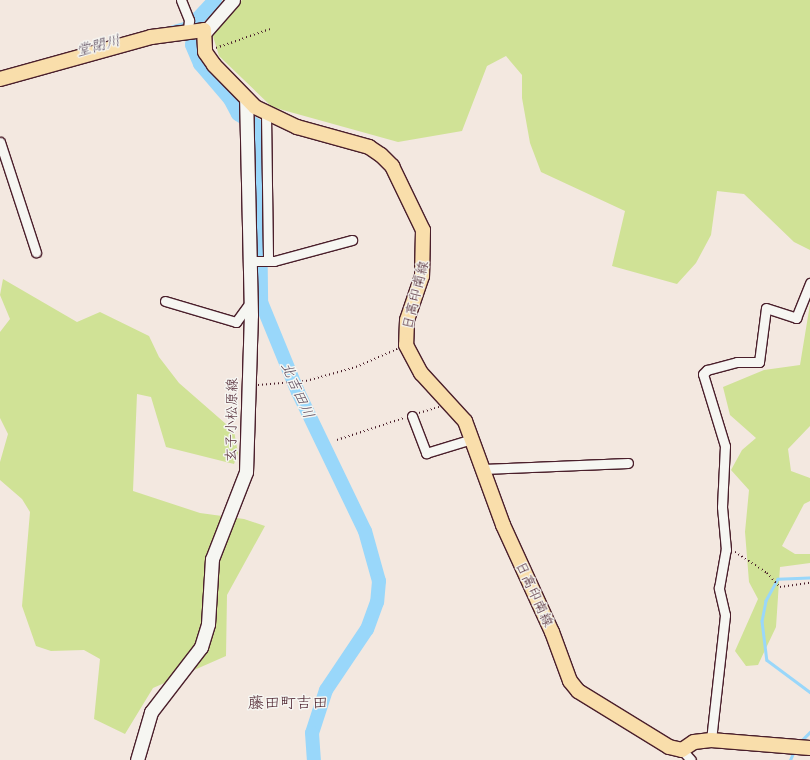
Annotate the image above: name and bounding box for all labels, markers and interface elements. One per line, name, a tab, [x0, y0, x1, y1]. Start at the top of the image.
water label: 堂閉川	[74, 30, 122, 60]
street label: 日高印南線	[398, 259, 432, 331]
water label: 北吉田川	[278, 359, 318, 421]
street label: 玄子小松原線	[222, 378, 240, 462]
street label: 日高印南線	[513, 559, 557, 629]
district label: 藤田町吉田	[248, 692, 328, 712]

